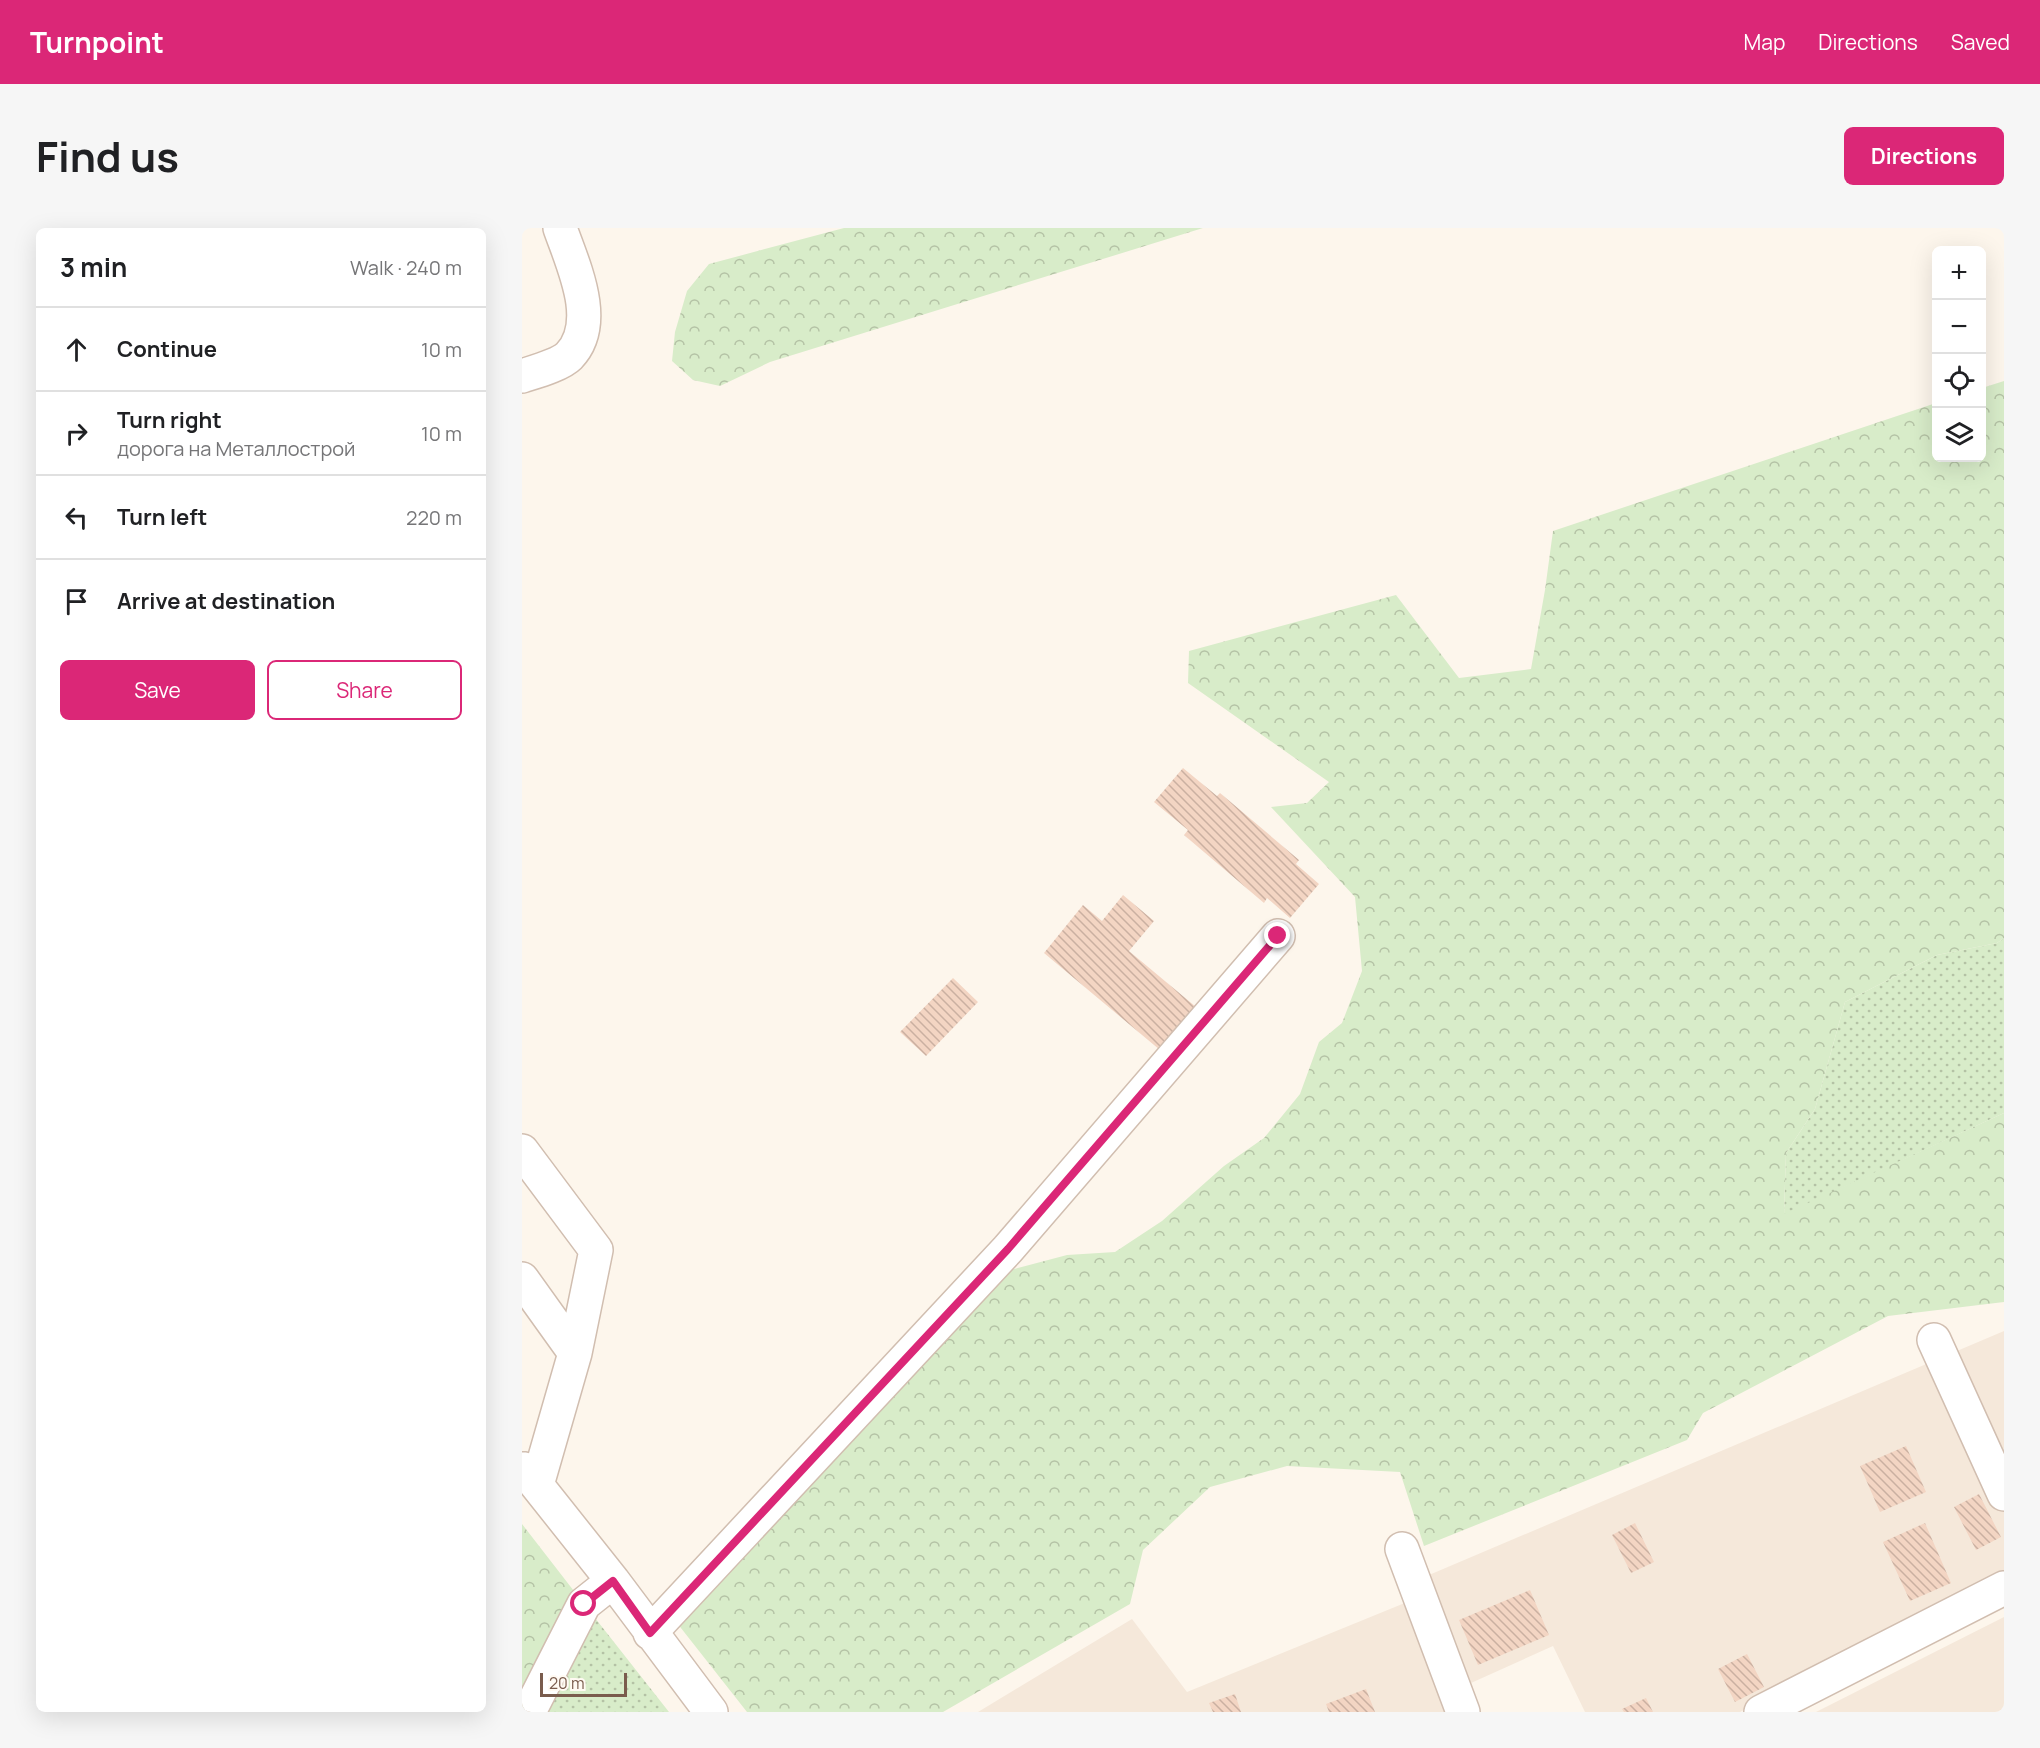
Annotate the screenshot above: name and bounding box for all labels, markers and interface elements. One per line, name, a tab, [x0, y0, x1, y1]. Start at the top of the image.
text: Turnpoint	[30, 23, 164, 61]
text: Map	[1744, 28, 1785, 56]
text: Directions	[1818, 28, 1918, 56]
text: Saved	[1951, 28, 2010, 56]
text: Find us	[36, 127, 179, 185]
button: Directions	[1844, 127, 2004, 185]
map controls	[1932, 246, 1986, 462]
button: +	[1932, 246, 1986, 300]
text: 3 min	[60, 249, 127, 285]
text: Walk · 240 m	[350, 254, 462, 281]
button: −	[1932, 300, 1986, 354]
icon: ahead	[60, 333, 93, 366]
text: Continue	[117, 334, 217, 364]
text: 10 m	[421, 336, 462, 363]
button: locate	[1932, 354, 1986, 408]
text: Turn right	[117, 405, 222, 435]
button: layers	[1932, 408, 1986, 462]
icon: right	[60, 417, 93, 450]
text: 10 m	[421, 420, 462, 447]
text: дорога на Металлострой	[117, 435, 355, 462]
icon: left	[60, 501, 93, 534]
text: Turn left	[117, 502, 207, 532]
text: 220 m	[406, 504, 462, 531]
icon: arrive	[60, 585, 93, 618]
text: Arrive at destination	[117, 586, 335, 616]
button: Save	[60, 660, 255, 720]
button: Share	[267, 660, 462, 720]
route end	[1264, 922, 1290, 948]
route start	[570, 1590, 596, 1616]
scale bar	[540, 1670, 627, 1698]
text: 20 m	[549, 1672, 585, 1694]

